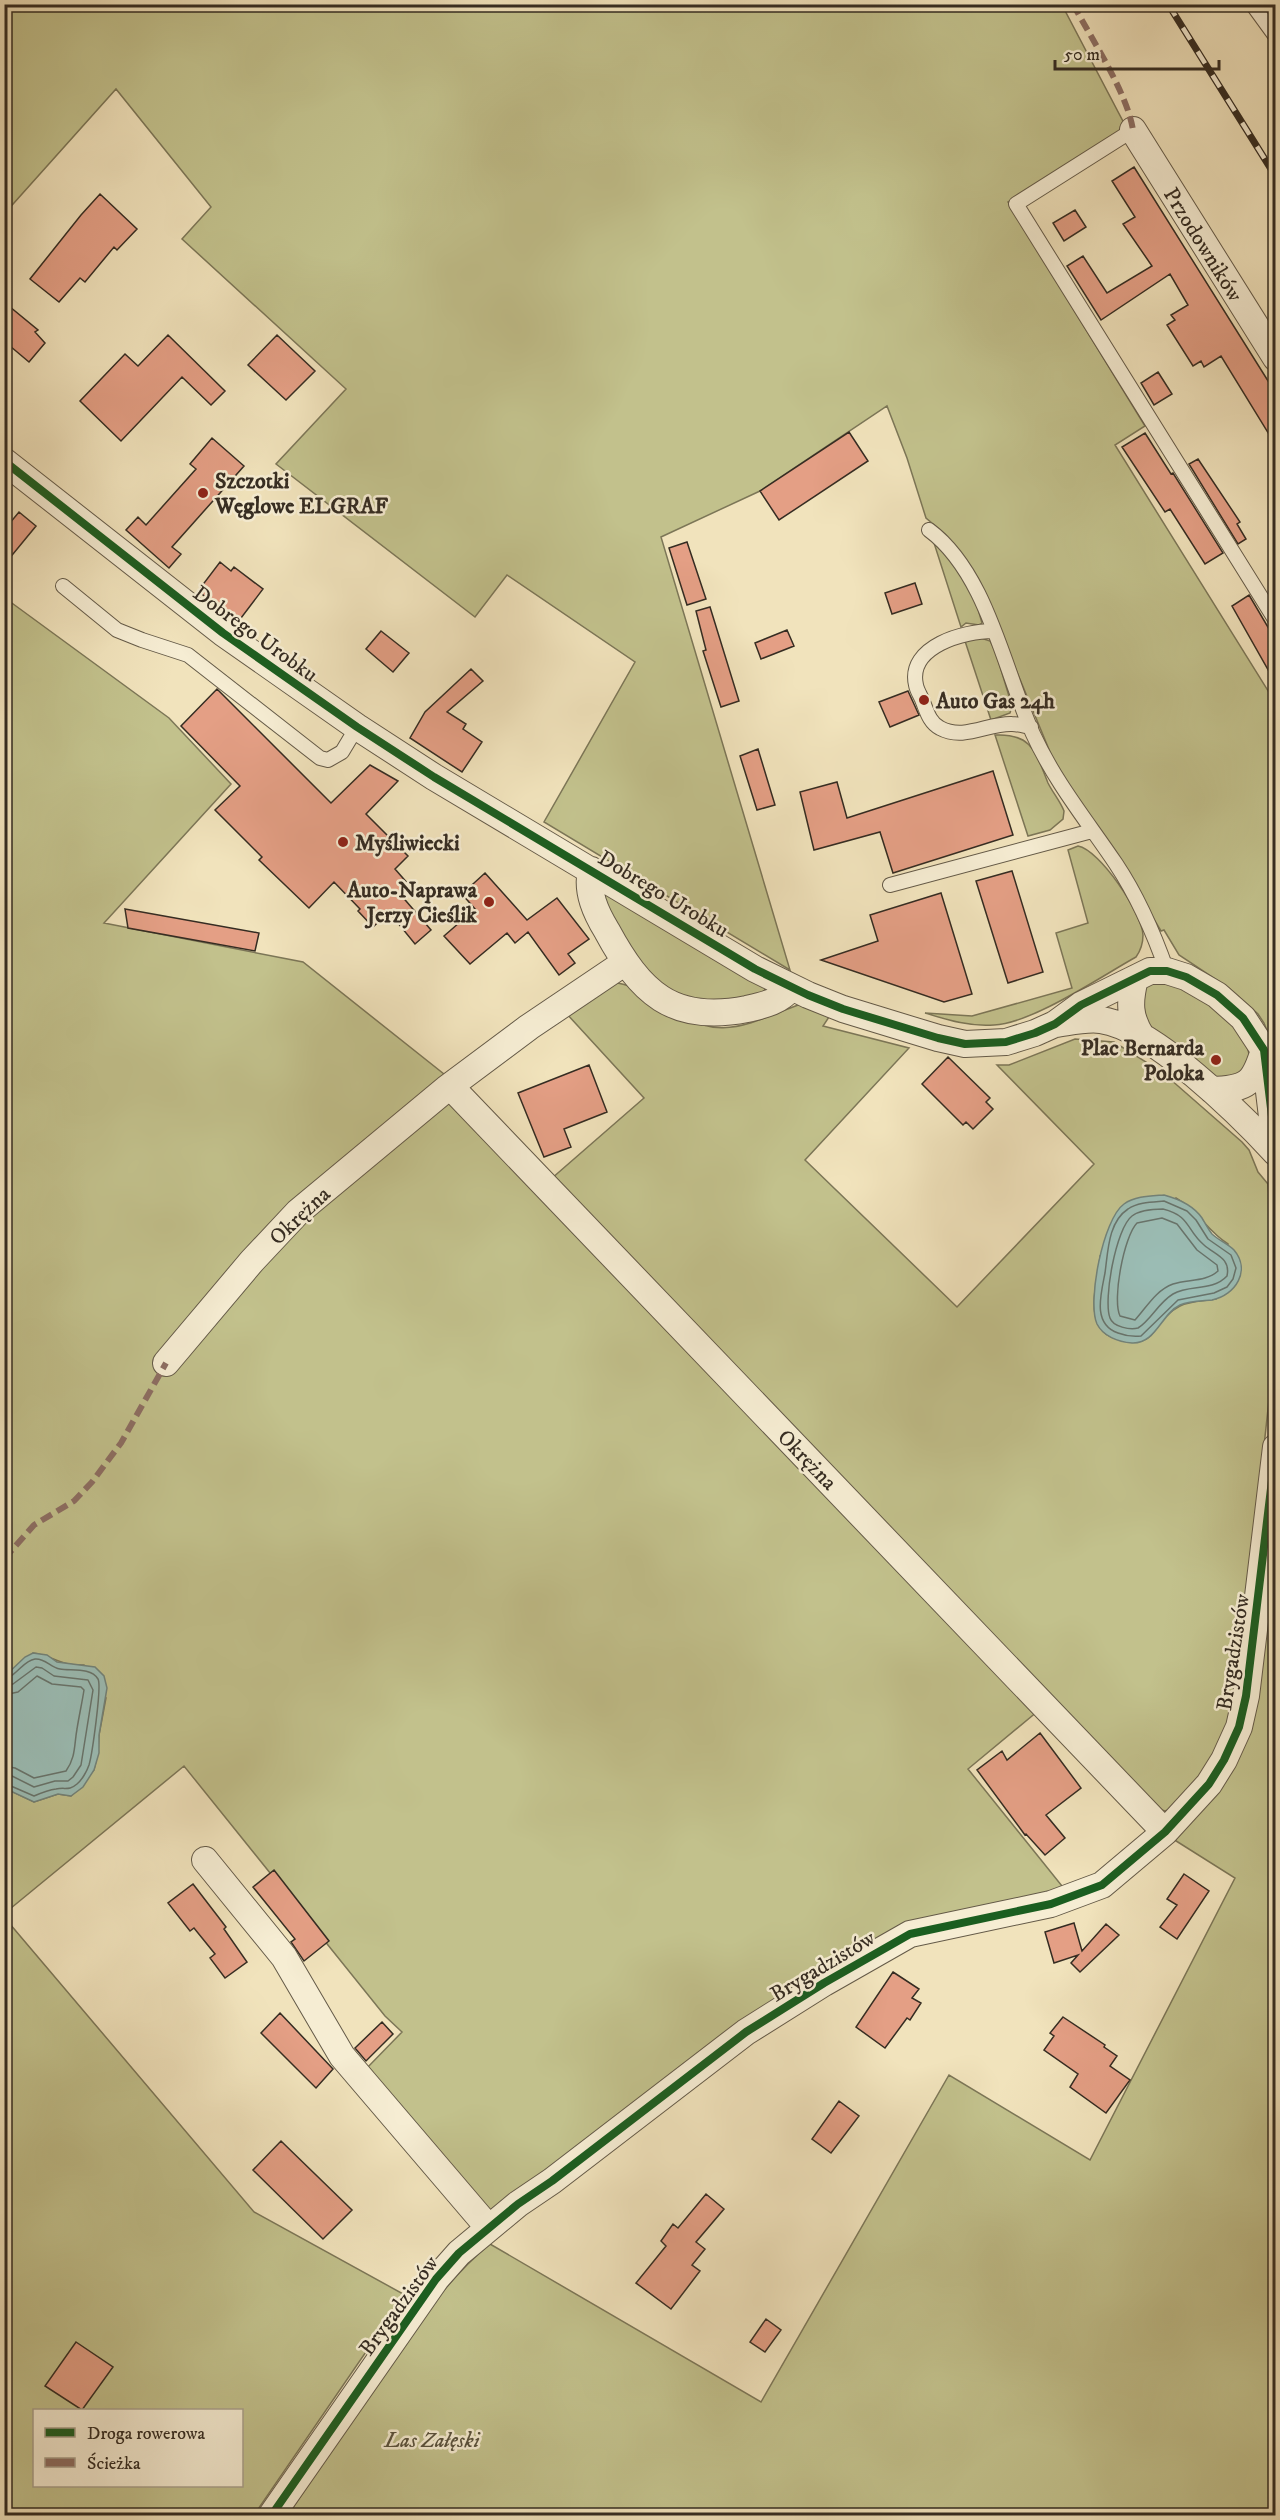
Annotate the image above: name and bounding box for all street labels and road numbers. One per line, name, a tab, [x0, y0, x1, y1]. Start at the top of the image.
street label: Przodowników	[1157, 183, 1248, 307]
street label: Dobrego Urobku	[187, 580, 323, 689]
street label: Dobrego Urobku	[593, 845, 733, 944]
street label: Okrężna	[264, 1181, 337, 1251]
street label: Okrężna	[771, 1424, 843, 1497]
street label: Brygadzistów	[1211, 1592, 1256, 1713]
street label: Brygadzistów	[765, 1924, 880, 2008]
street label: Brygadzistów	[354, 2250, 445, 2361]

